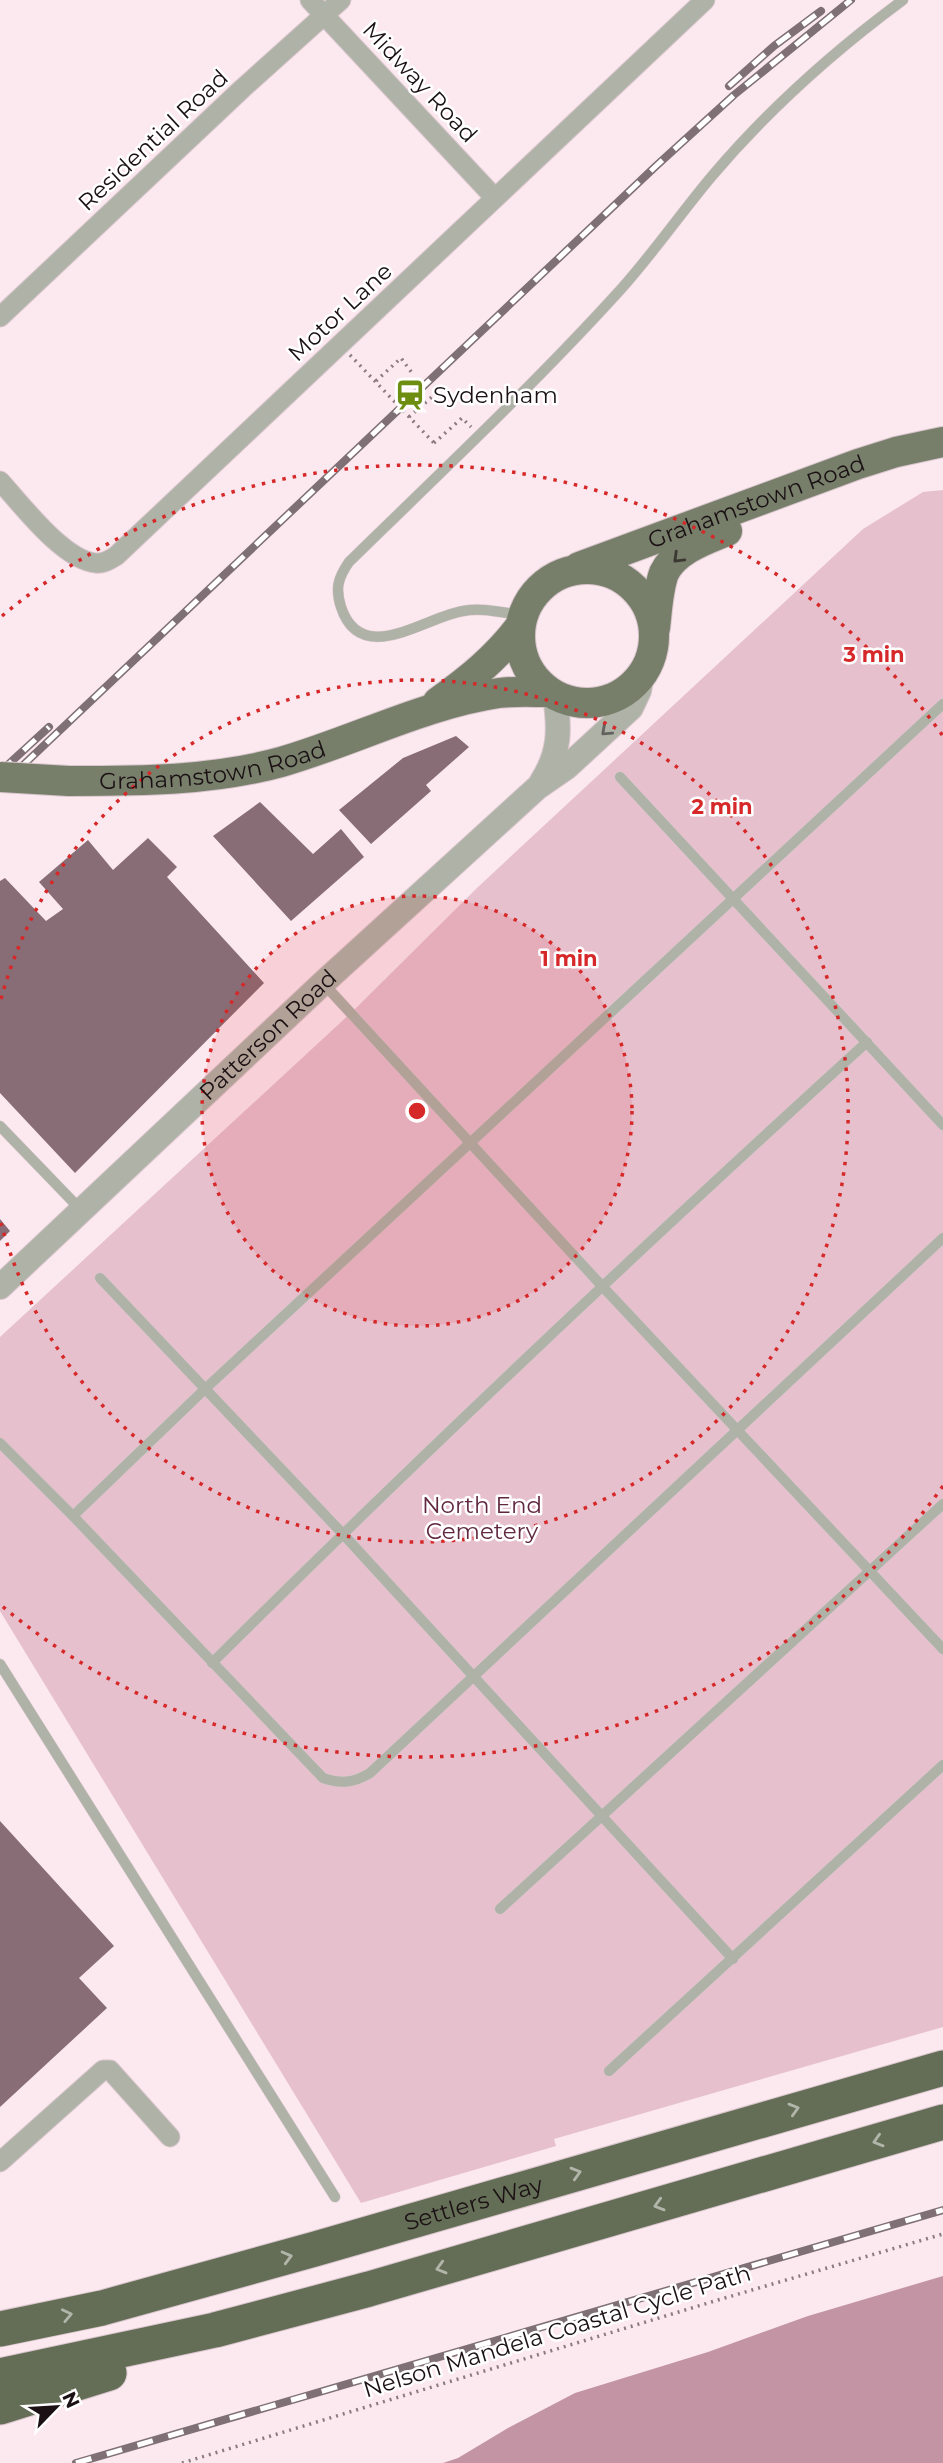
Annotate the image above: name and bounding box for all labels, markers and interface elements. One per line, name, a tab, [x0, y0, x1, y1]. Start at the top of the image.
street label: Midway Road	[357, 16, 483, 148]
street label: Residential Road	[72, 63, 234, 217]
street label: Motor Lane	[282, 257, 398, 367]
station icon: Sydenham	[393, 378, 427, 412]
place label: Sydenham	[433, 381, 558, 409]
street label: Grahamstown Road	[644, 449, 869, 554]
one-way arrow	[673, 549, 686, 562]
text: 3 min	[842, 642, 905, 667]
one-way arrow	[601, 723, 614, 736]
street label: Grahamstown Road	[99, 734, 330, 795]
text: 2 min	[691, 794, 753, 819]
text: 1 min	[540, 946, 598, 971]
street label: Patterson Road	[193, 964, 342, 1106]
centre of rings	[405, 1099, 429, 1123]
park label: North End Cemetery	[422, 1491, 542, 1545]
one-way arrow	[788, 2103, 800, 2118]
one-way arrow	[872, 2133, 884, 2148]
one-way arrow	[570, 2166, 582, 2181]
street label: Settlers Way	[401, 2170, 546, 2237]
one-way arrow	[653, 2196, 665, 2211]
one-way arrow	[280, 2250, 292, 2265]
street label: Nelson Mandela Coastal Cycle Path	[360, 2259, 754, 2403]
one-way arrow	[435, 2259, 447, 2274]
one-way arrow	[61, 2309, 73, 2324]
north arrow	[21, 2372, 91, 2442]
text: N	[57, 2388, 85, 2412]

